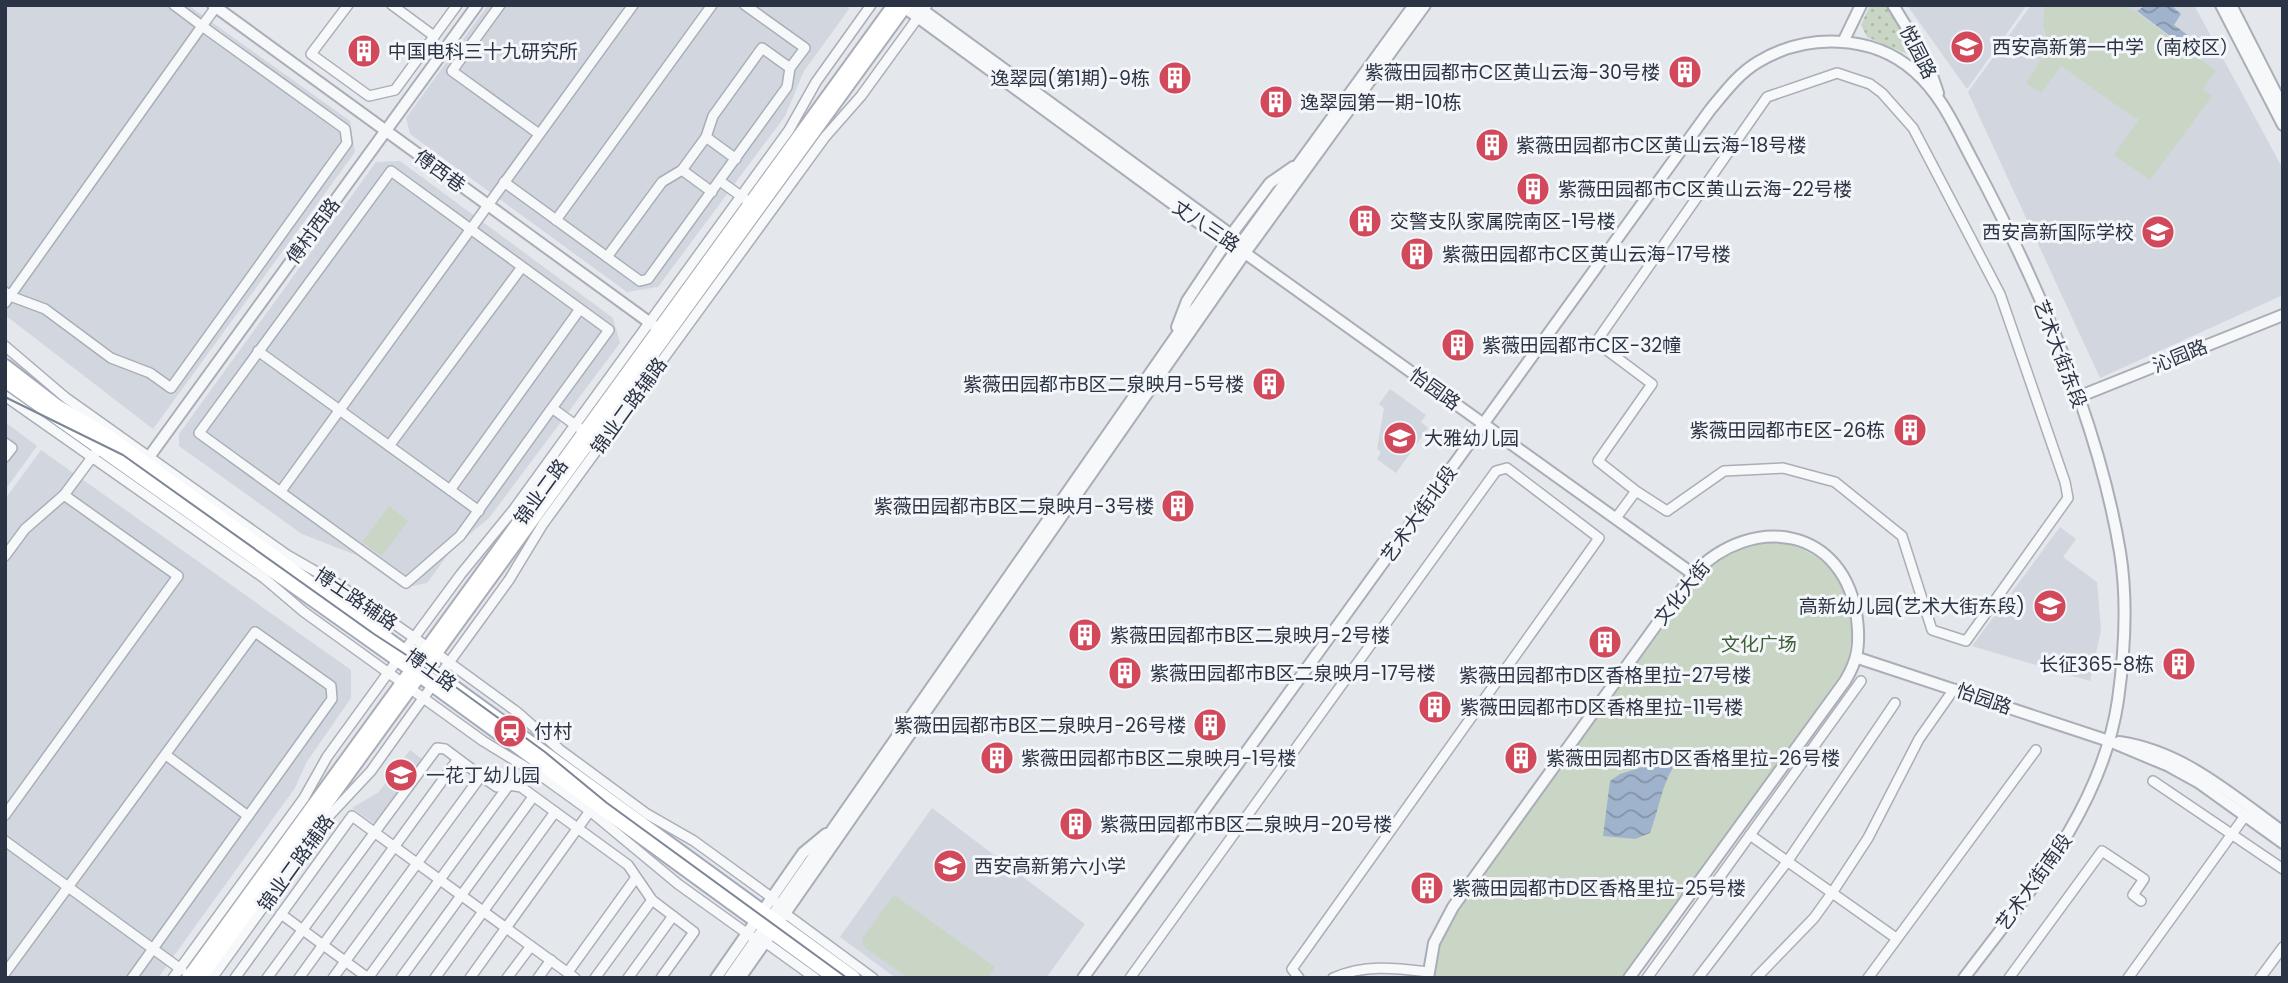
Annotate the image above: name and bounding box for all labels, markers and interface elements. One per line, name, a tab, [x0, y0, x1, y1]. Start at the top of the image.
street label: 悦园路	[1893, 20, 1943, 84]
school or university icon: 西安高新第一中学（南校区）	[1948, 28, 1986, 66]
building icon: 中国电科三十九研究所	[345, 32, 383, 70]
place label: 西安高新第一中学（南校区）	[1992, 34, 2239, 61]
place label: 中国电科三十九研究所	[388, 38, 578, 65]
building icon: 紫薇田园都市C区黄山云海-30号楼	[1666, 53, 1704, 91]
building icon: 逸翠园(第1期)-9栋	[1156, 59, 1194, 97]
place label: 紫薇田园都市C区黄山云海-30号楼	[1365, 59, 1660, 86]
place label: 逸翠园(第1期)-9栋	[990, 65, 1150, 92]
building icon: 逸翠园第一期-10栋	[1257, 83, 1295, 121]
place label: 逸翠园第一期-10栋	[1300, 89, 1461, 116]
building icon: 紫薇田园都市C区黄山云海-18号楼	[1473, 126, 1511, 164]
place label: 紫薇田园都市C区黄山云海-18号楼	[1516, 132, 1806, 159]
street label: 傅西巷	[409, 143, 471, 199]
building icon: 紫薇田园都市C区黄山云海-22号楼	[1514, 170, 1552, 208]
place label: 紫薇田园都市C区黄山云海-22号楼	[1558, 176, 1852, 203]
street label: 傅村西路	[280, 192, 346, 270]
street label: 丈八三路	[1167, 194, 1245, 258]
building icon: 交警支队家属院南区-1号楼	[1346, 202, 1384, 240]
place label: 交警支队家属院南区-1号楼	[1390, 208, 1616, 235]
school or university icon: 西安高新国际学校	[2139, 213, 2177, 251]
place label: 西安高新国际学校	[1982, 219, 2134, 246]
building icon: 紫薇田园都市C区黄山云海-17号楼	[1398, 235, 1436, 273]
place label: 紫薇田园都市C区黄山云海-17号楼	[1442, 241, 1731, 268]
street label: 艺术大街东段	[2027, 296, 2093, 412]
building icon: 紫薇田园都市C区-32幢	[1439, 326, 1477, 364]
place label: 紫薇田园都市C区-32幢	[1482, 332, 1681, 359]
street label: 沁园路	[2149, 333, 2211, 379]
street label: 锦业二路辅路	[585, 352, 673, 460]
street label: 怡园路	[1404, 361, 1466, 417]
building icon: 紫薇田园都市B区二泉映月-5号楼	[1250, 365, 1288, 403]
place label: 紫薇田园都市B区二泉映月-5号楼	[963, 371, 1244, 398]
building icon: 紫薇田园都市E区-26栋	[1891, 411, 1929, 449]
place label: 紫薇田园都市E区-26栋	[1690, 417, 1885, 444]
school or university icon: 大雅幼儿园	[1381, 419, 1419, 457]
place label: 大雅幼儿园	[1424, 425, 1519, 452]
street label: 锦业二路	[508, 453, 574, 531]
street label: 艺术大街北段	[1375, 460, 1463, 568]
building icon: 紫薇田园都市B区二泉映月-3号楼	[1159, 487, 1197, 525]
place label: 紫薇田园都市B区二泉映月-3号楼	[874, 493, 1154, 520]
street label: 文化大街	[1648, 555, 1716, 631]
street label: 博士路辅路	[309, 561, 403, 637]
school or university icon: 高新幼儿园(艺术大街东段)	[2031, 587, 2069, 625]
place label: 高新幼儿园(艺术大街东段)	[1799, 593, 2025, 620]
building icon: 紫薇田园都市B区二泉映月-2号楼	[1066, 616, 1104, 654]
place label: 紫薇田园都市B区二泉映月-2号楼	[1110, 622, 1390, 649]
building icon: 紫薇田园都市D区香格里拉-27号楼	[1586, 623, 1624, 661]
park label: 文化广场	[1721, 631, 1797, 658]
street label: 博士路	[400, 642, 462, 698]
building icon: 长征365-8栋	[2160, 645, 2198, 683]
place label: 长征365-8栋	[2039, 651, 2154, 678]
building icon: 紫薇田园都市B区二泉映月-17号楼	[1106, 654, 1144, 692]
place label: 紫薇田园都市B区二泉映月-17号楼	[1150, 660, 1436, 687]
place label: 紫薇田园都市D区香格里拉-27号楼	[1459, 662, 1751, 689]
street label: 怡园路	[1953, 677, 2015, 721]
building icon: 紫薇田园都市D区香格里拉-11号楼	[1416, 688, 1454, 726]
place label: 紫薇田园都市D区香格里拉-11号楼	[1460, 694, 1743, 721]
building icon: 紫薇田园都市B区二泉映月-26号楼	[1191, 706, 1229, 744]
station icon: 付村	[491, 712, 529, 750]
place label: 紫薇田园都市B区二泉映月-26号楼	[894, 712, 1186, 739]
place label: 付村	[534, 718, 572, 745]
building icon: 紫薇田园都市B区二泉映月-1号楼	[978, 739, 1016, 777]
building icon: 紫薇田园都市D区香格里拉-26号楼	[1502, 739, 1540, 777]
place label: 紫薇田园都市B区二泉映月-1号楼	[1021, 745, 1296, 772]
place label: 紫薇田园都市D区香格里拉-26号楼	[1546, 745, 1840, 772]
school or university icon: 一花丁幼儿园	[382, 756, 420, 794]
place label: 一花丁幼儿园	[426, 762, 540, 789]
building icon: 紫薇田园都市B区二泉映月-20号楼	[1057, 805, 1095, 843]
street label: 锦业二路辅路	[252, 809, 340, 917]
place label: 紫薇田园都市B区二泉映月-20号楼	[1100, 811, 1392, 838]
street label: 艺术大街南段	[1990, 828, 2078, 936]
school or university icon: 西安高新第六小学	[931, 847, 969, 885]
place label: 西安高新第六小学	[974, 853, 1126, 880]
building icon: 紫薇田园都市D区香格里拉-25号楼	[1408, 869, 1446, 907]
place label: 紫薇田园都市D区香格里拉-25号楼	[1452, 875, 1746, 902]

